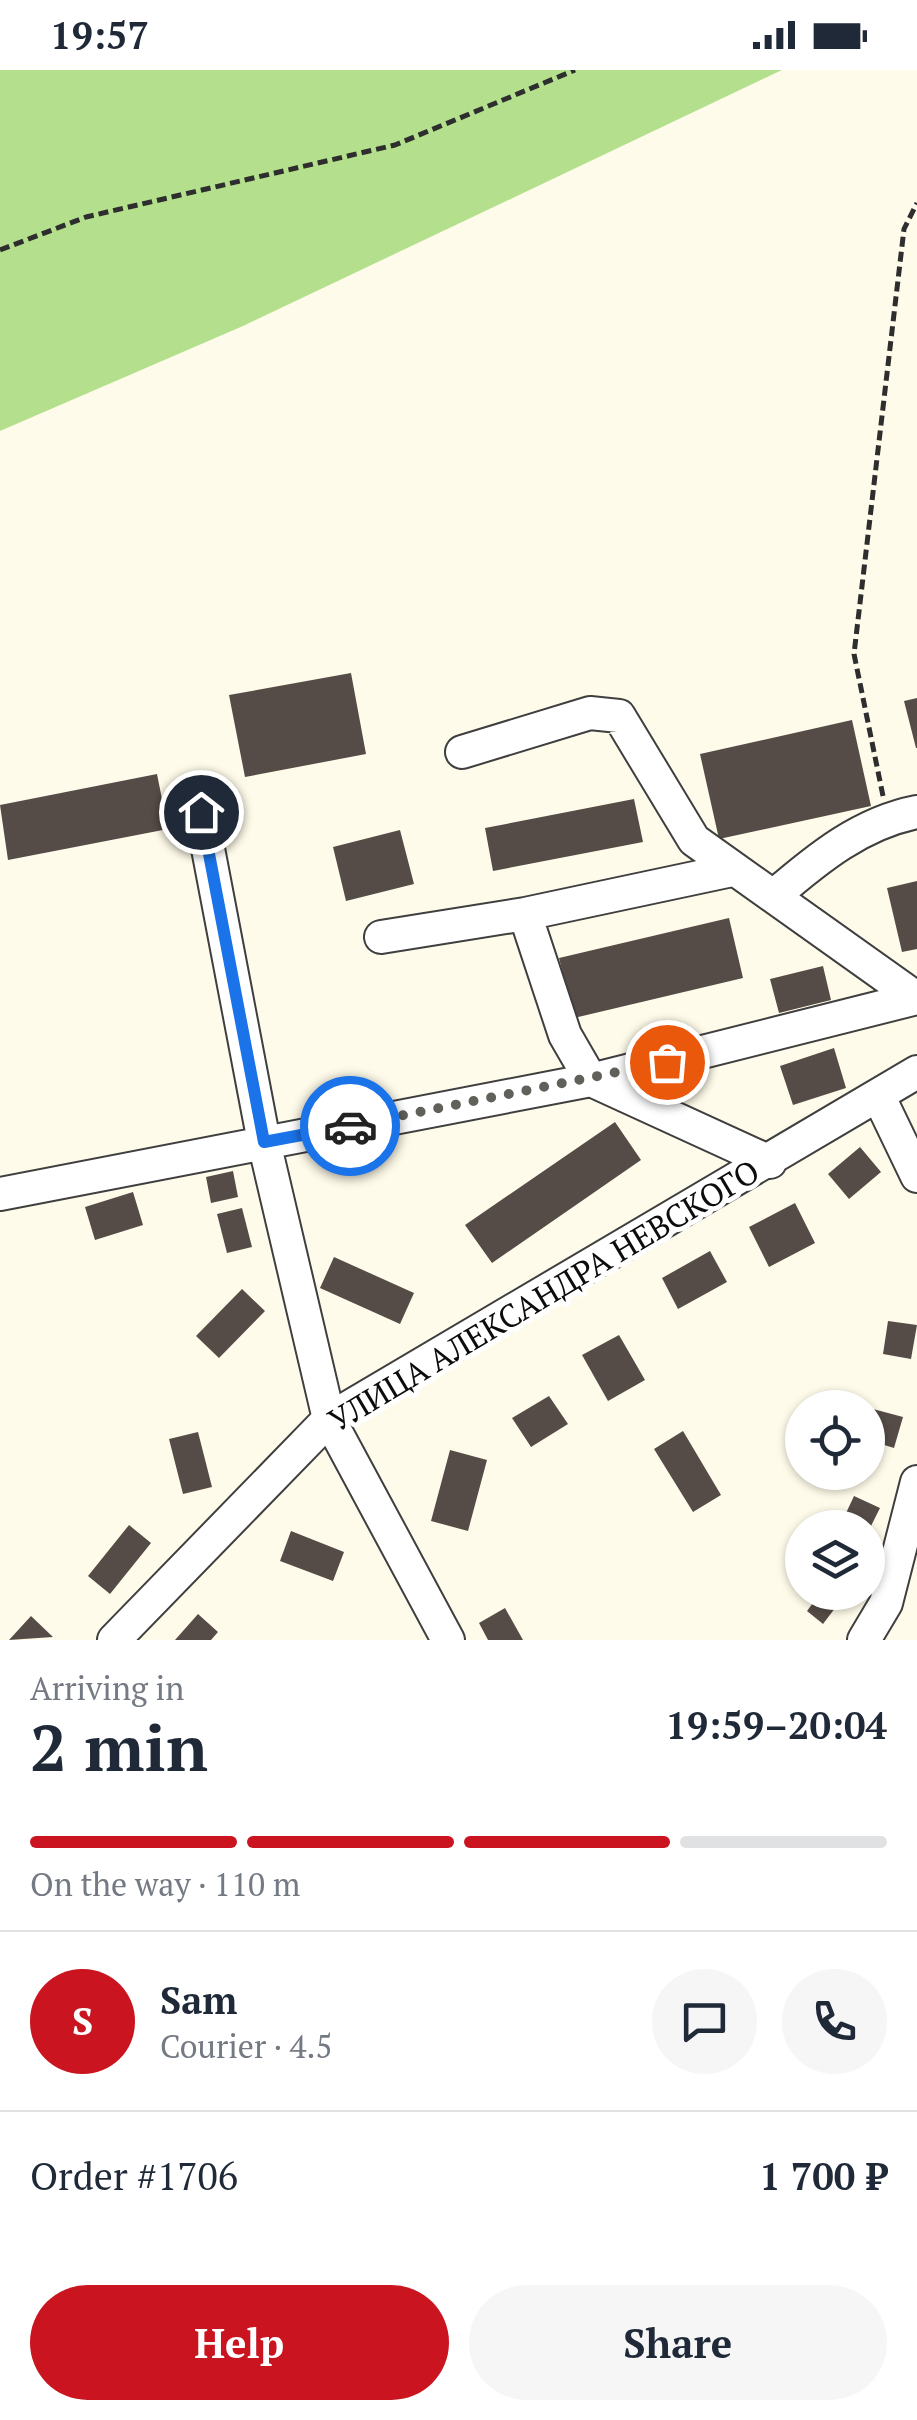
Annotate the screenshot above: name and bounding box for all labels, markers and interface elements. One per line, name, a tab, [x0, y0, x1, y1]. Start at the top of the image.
text: 19:57	[50, 10, 149, 60]
pin	[159, 770, 244, 855]
icon: home	[174, 785, 229, 840]
pin	[625, 1020, 710, 1105]
icon: bag	[640, 1035, 695, 1090]
courier	[300, 1076, 400, 1176]
icon: car	[323, 1099, 378, 1154]
street label: УЛИЦА АЛЕКСАНДРА НЕВСКОГО	[320, 1150, 767, 1441]
map controls	[785, 1390, 885, 1610]
button: locate	[785, 1390, 885, 1490]
button: layers	[785, 1510, 885, 1610]
text: Arriving in	[30, 1667, 184, 1709]
text: 19:59–20:04	[665, 1700, 887, 1750]
text: 2 min	[30, 1703, 208, 1790]
text: On the way · 110 m	[30, 1863, 300, 1905]
button: chat	[652, 1969, 757, 2074]
button: phone	[782, 1969, 887, 2074]
text: Sam	[160, 1975, 237, 2025]
text: S	[72, 1996, 93, 2046]
text: Courier · 4.5	[160, 2025, 332, 2067]
text: Order #1706	[30, 2151, 238, 2201]
text: 1 700 ₽	[759, 2151, 887, 2201]
button: Help	[30, 2285, 449, 2400]
button: Share	[469, 2285, 887, 2400]

